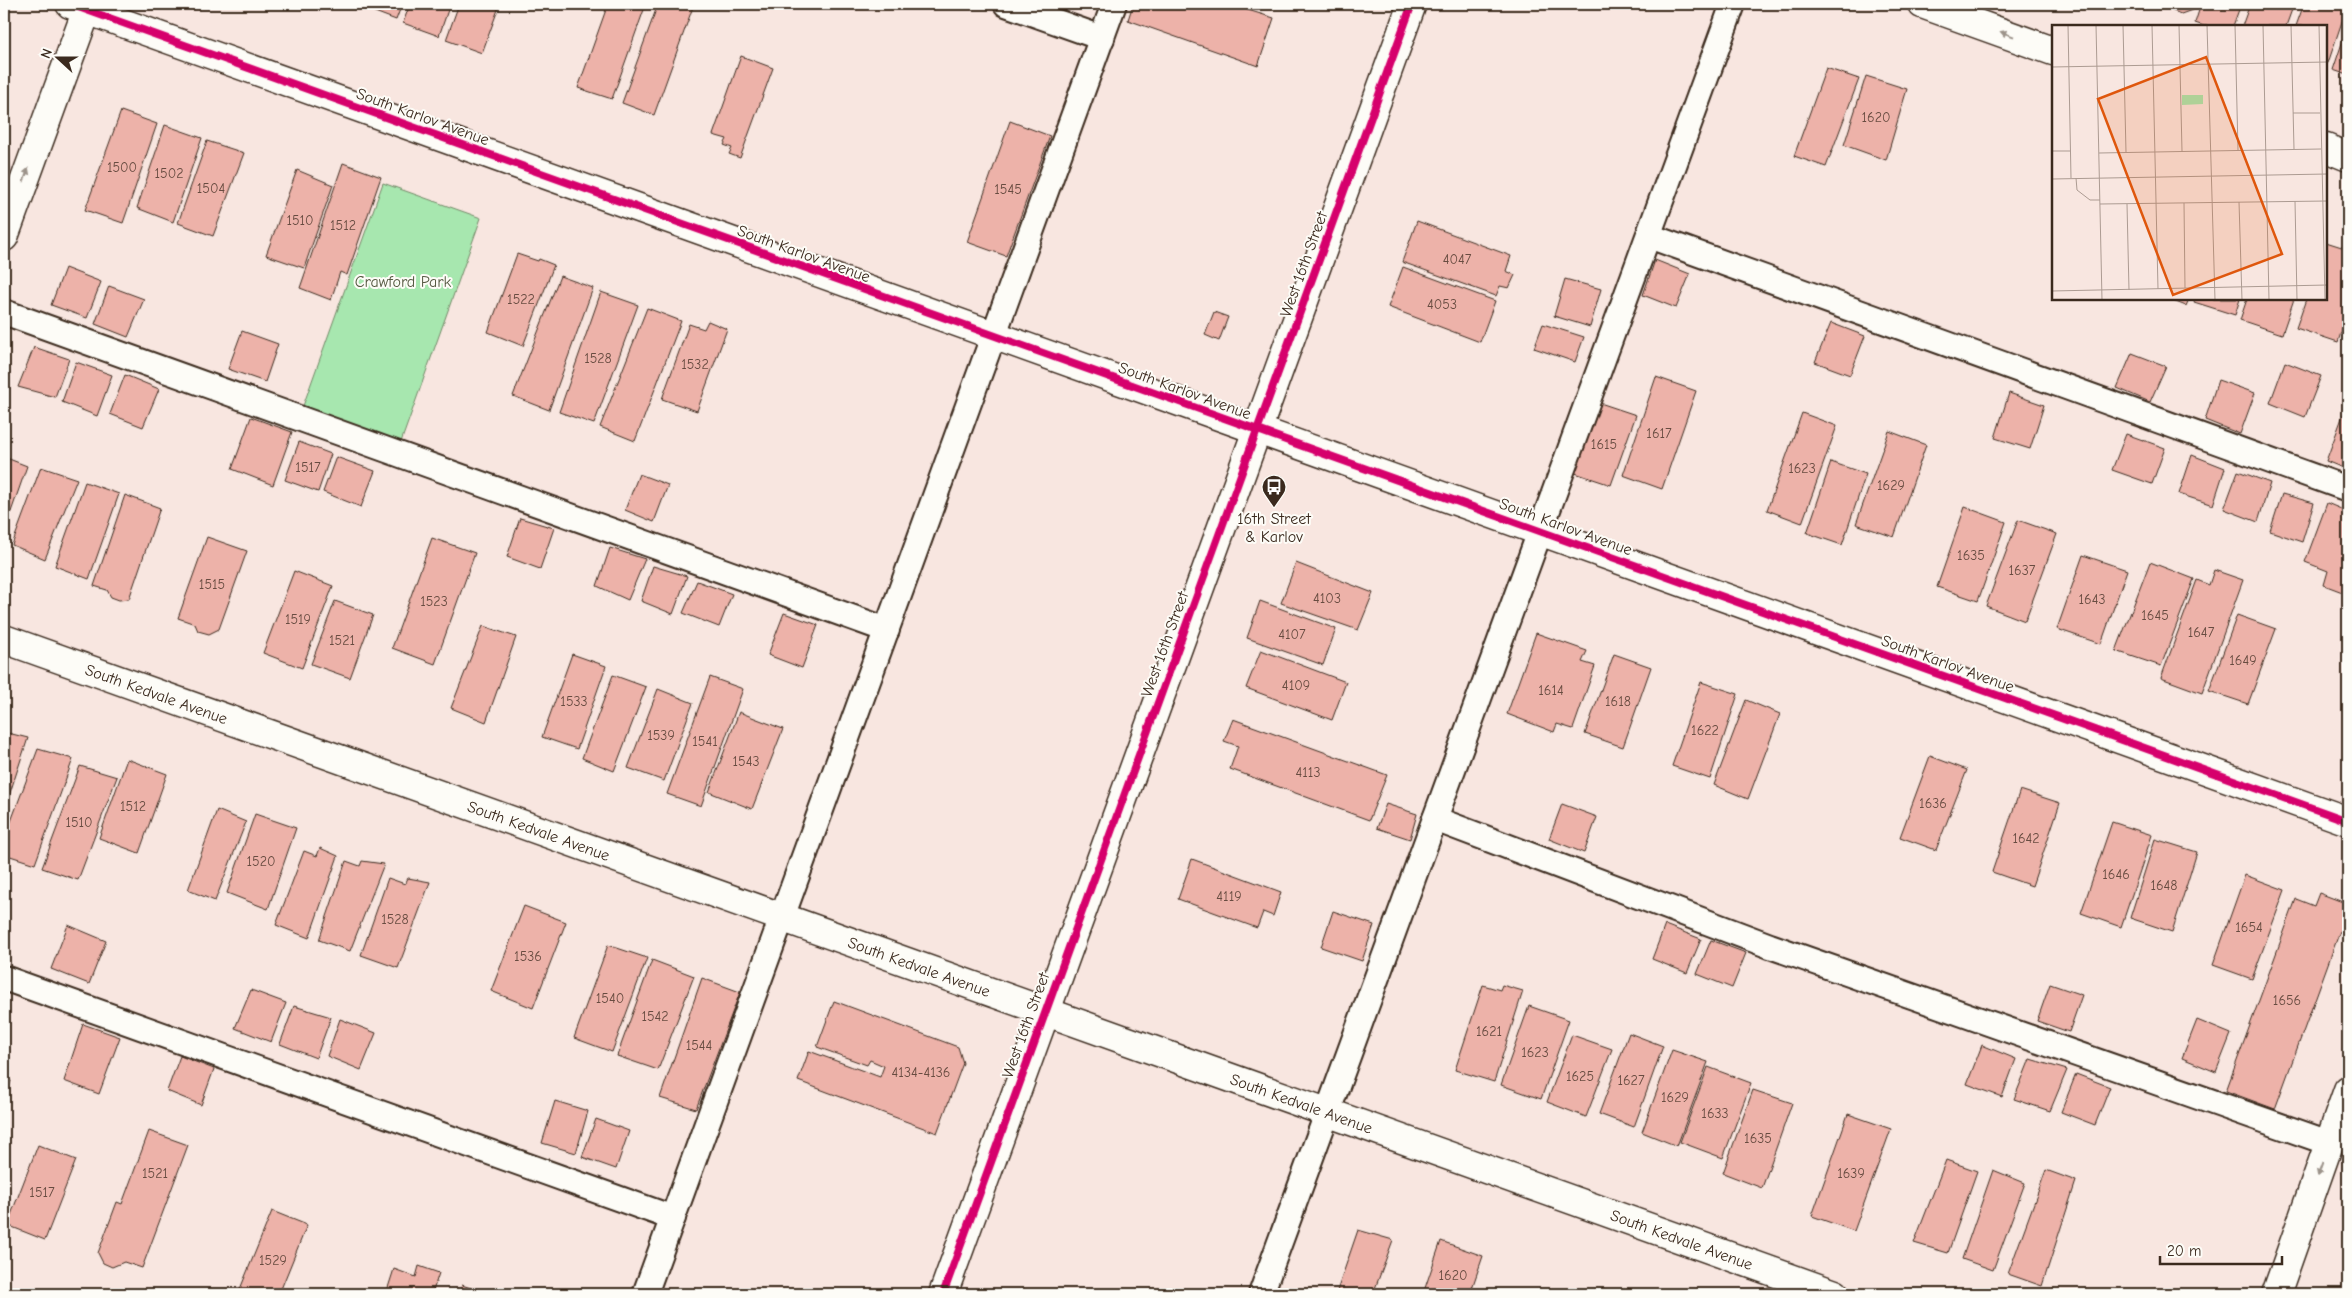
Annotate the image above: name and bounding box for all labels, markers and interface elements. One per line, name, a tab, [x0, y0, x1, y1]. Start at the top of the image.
inset map	[2052, 25, 2327, 300]
one-way arrow	[2000, 30, 2015, 37]
north arrow	[32, 32, 82, 82]
text: N	[37, 46, 56, 61]
street label: South Karlov Avenue	[354, 85, 492, 149]
house number: 1620	[1862, 109, 1890, 126]
house number: 1500	[107, 159, 137, 176]
house number: 1502	[155, 165, 183, 182]
one-way arrow	[23, 167, 30, 182]
house number: 1504	[197, 180, 225, 197]
house number: 1545	[994, 181, 1022, 198]
street label: West 16th Street	[1277, 209, 1332, 320]
house number: 1510	[286, 212, 314, 229]
house number: 1512	[330, 217, 356, 234]
street label: South Karlov Avenue	[735, 222, 873, 286]
house number: 4047	[1443, 251, 1472, 268]
park label: Crawford Park	[355, 273, 452, 291]
house number: 1522	[507, 291, 535, 308]
house number: 4053	[1427, 296, 1457, 313]
house number: 1528	[584, 350, 612, 367]
house number: 1532	[681, 356, 709, 373]
street label: South Karlov Avenue	[1116, 359, 1254, 423]
house number: 1617	[1646, 425, 1672, 442]
house number: 1615	[1591, 436, 1617, 453]
house number: 1517	[295, 459, 321, 476]
house number: 1623	[1788, 460, 1816, 477]
bus stop icon: 16th Street & Karlov	[1261, 474, 1287, 508]
house number: 1629	[1877, 477, 1905, 494]
street label: South Karlov Avenue	[1497, 495, 1635, 559]
place label: 16th Street & Karlov	[1237, 510, 1311, 546]
house number: 1635	[1957, 547, 1985, 564]
house number: 1637	[2009, 562, 2036, 579]
house number: 1515	[199, 576, 225, 593]
street label: West 16th Street	[1138, 589, 1193, 700]
house number: 4103	[1313, 590, 1341, 607]
house number: 1643	[2079, 591, 2106, 608]
house number: 1523	[420, 593, 448, 610]
house number: 1645	[2141, 607, 2169, 624]
house number: 1519	[285, 611, 311, 628]
house number: 1647	[2188, 624, 2215, 641]
house number: 4107	[1278, 626, 1306, 643]
house number: 1521	[329, 632, 355, 649]
street label: South Karlov Avenue	[1879, 632, 2017, 696]
house number: 1649	[2229, 652, 2257, 669]
street label: South Kedvale Avenue	[83, 661, 230, 728]
house number: 4109	[1282, 677, 1310, 694]
house number: 1614	[1538, 682, 1564, 699]
house number: 1533	[560, 693, 588, 710]
house number: 1618	[1605, 693, 1631, 710]
house number: 1622	[1691, 722, 1719, 739]
house number: 1539	[647, 727, 675, 744]
house number: 1541	[692, 733, 718, 750]
house number: 1543	[733, 753, 760, 770]
house number: 4113	[1296, 764, 1320, 781]
house number: 1636	[1919, 795, 1947, 812]
house number: 1512	[120, 798, 146, 815]
street label: South Kedvale Avenue	[465, 798, 612, 865]
house number: 1510	[65, 814, 93, 831]
house number: 1642	[2012, 830, 2040, 847]
house number: 1520	[247, 853, 275, 870]
house number: 1646	[2102, 866, 2130, 883]
house number: 1648	[2150, 877, 2178, 894]
house number: 4119	[1216, 888, 1242, 905]
house number: 1528	[381, 911, 409, 928]
house number: 1654	[2235, 919, 2263, 936]
street label: South Kedvale Avenue	[845, 934, 992, 1001]
house number: 1536	[514, 948, 542, 965]
street label: West 16th Street	[999, 970, 1054, 1081]
house number: 1540	[596, 990, 624, 1007]
house number: 1656	[2273, 992, 2301, 1009]
house number: 1542	[641, 1008, 669, 1025]
house number: 1621	[1476, 1023, 1502, 1040]
house number: 1544	[686, 1037, 713, 1054]
house number: 1623	[1521, 1044, 1549, 1061]
house number: 4134-4136	[892, 1064, 950, 1081]
house number: 1625	[1566, 1068, 1594, 1085]
street label: South Kedvale Avenue	[1228, 1070, 1375, 1138]
house number: 1627	[1617, 1072, 1645, 1089]
house number: 1629	[1661, 1089, 1689, 1106]
house number: 1633	[1701, 1105, 1729, 1122]
house number: 1635	[1744, 1130, 1772, 1147]
one-way arrow	[2316, 1162, 2323, 1177]
house number: 1521	[142, 1165, 168, 1182]
house number: 1639	[1837, 1165, 1865, 1182]
house number: 1517	[29, 1184, 55, 1201]
street label: South Kedvale Avenue	[1608, 1206, 1755, 1274]
scale bar	[2160, 1233, 2282, 1265]
text: 20 m	[2167, 1242, 2201, 1260]
house number: 1529	[259, 1252, 287, 1269]
house number: 1620	[1439, 1267, 1467, 1284]

